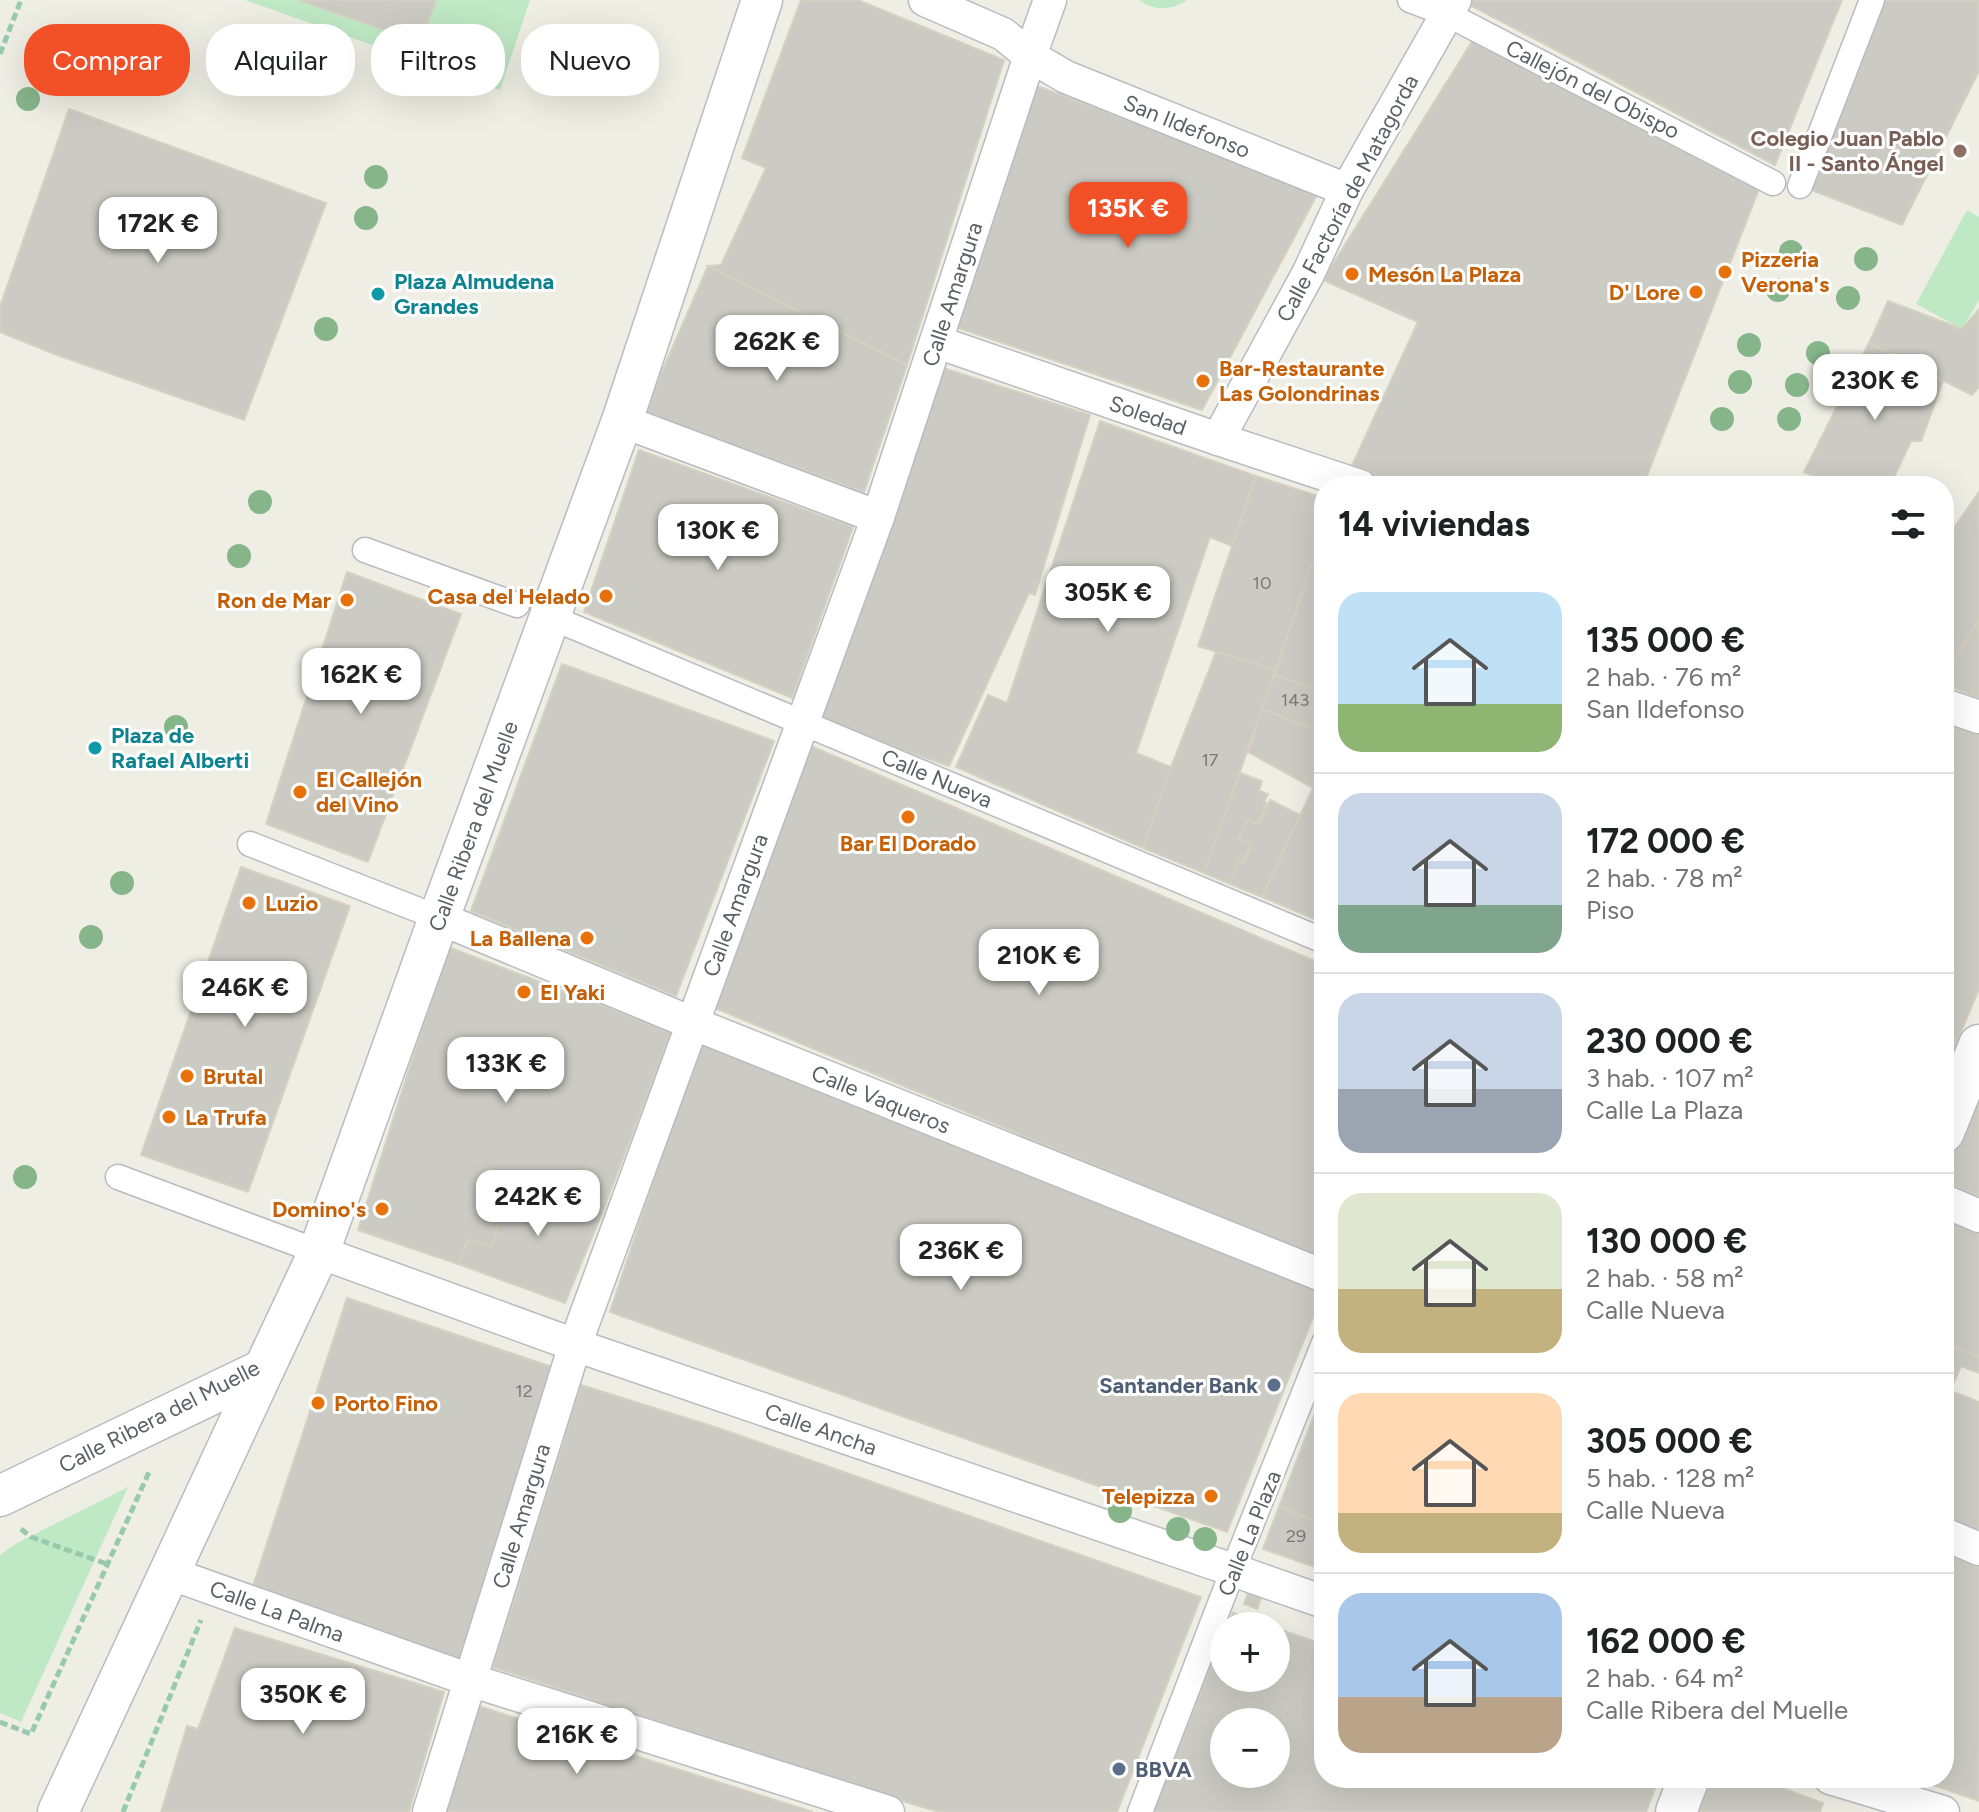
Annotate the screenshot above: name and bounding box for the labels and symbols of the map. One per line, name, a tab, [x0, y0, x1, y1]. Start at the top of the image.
street label: Callejón del Obispo	[1501, 34, 1684, 145]
street label: Calle Factoría de Matagorda	[1271, 70, 1424, 327]
street label: San Ildefonso	[1120, 89, 1254, 164]
place label: Colegio Juan Pablo II - Santo Ángel	[1750, 125, 1944, 177]
marker: Colegio Juan Pablo II - Santo Ángel	[1951, 142, 1969, 160]
pin: 135K €	[1063, 182, 1193, 250]
pin: 172K €	[93, 197, 223, 265]
street label: Calle Amargura	[916, 218, 989, 370]
place label: Pizzeria Verona's	[1741, 246, 1829, 298]
place label: Mesón La Plaza	[1368, 261, 1521, 288]
marker: Pizzeria Verona's	[1716, 263, 1734, 281]
marker: Mesón La Plaza	[1343, 265, 1361, 283]
place label: Plaza Almudena Grandes	[394, 268, 554, 320]
place label: D' Lore	[1609, 279, 1680, 306]
marker: D' Lore	[1687, 283, 1705, 301]
marker: Plaza Almudena Grandes	[369, 285, 387, 303]
pin: 262K €	[712, 315, 842, 383]
pin: 230K €	[1810, 354, 1940, 422]
place label: Bar-Restaurante Las Golondrinas	[1219, 355, 1384, 407]
marker: Bar-Restaurante Las Golondrinas	[1194, 372, 1212, 390]
street label: Soledad	[1106, 390, 1190, 441]
pin: 130K €	[653, 504, 783, 572]
pin: 305K €	[1043, 566, 1173, 634]
house number: 10	[1253, 572, 1271, 594]
place label: Casa del Helado	[427, 583, 590, 610]
place label: Ron de Mar	[217, 587, 332, 614]
marker: Casa del Helado	[597, 587, 615, 605]
marker: Ron de Mar	[338, 591, 356, 609]
pin: 162K €	[296, 648, 426, 716]
house number: 143	[1281, 689, 1309, 711]
street label: Calle Ribera del Muelle	[423, 717, 524, 935]
place label: Plaza de Rafael Alberti	[111, 722, 249, 774]
marker: Plaza de Rafael Alberti	[86, 739, 104, 757]
street label: Calle Nueva	[877, 743, 996, 814]
house number: 17	[1201, 749, 1219, 771]
place label: El Callejón del Vino	[316, 766, 422, 818]
marker: El Callejón del Vino	[291, 783, 309, 801]
marker: Bar El Dorado	[899, 808, 917, 826]
street label: Calle Amargura	[697, 830, 774, 980]
place label: Bar El Dorado	[840, 830, 976, 857]
place label: Luzio	[265, 890, 319, 917]
marker: Luzio	[240, 894, 258, 912]
place label: La Ballena	[470, 925, 571, 952]
marker: La Ballena	[578, 929, 596, 947]
pin: 210K €	[974, 929, 1104, 997]
pin: 246K €	[180, 961, 310, 1029]
place label: El Yaki	[540, 979, 605, 1006]
marker: El Yaki	[515, 983, 533, 1001]
pin: 133K €	[441, 1037, 571, 1105]
street label: Calle Vaqueros	[807, 1059, 954, 1140]
place label: Brutal	[203, 1063, 263, 1090]
marker: Brutal	[178, 1067, 196, 1085]
place label: La Trufa	[185, 1104, 267, 1131]
marker: La Trufa	[160, 1108, 178, 1126]
pin: 242K €	[473, 1170, 603, 1238]
place label: Domino's	[272, 1196, 366, 1223]
marker: Domino's	[373, 1200, 391, 1218]
pin: 236K €	[896, 1224, 1026, 1292]
street label: Calle Ribera del Muelle	[54, 1354, 264, 1479]
place label: Santander Bank	[1099, 1372, 1258, 1399]
marker: Santander Bank	[1265, 1376, 1283, 1394]
house number: 12	[515, 1380, 533, 1402]
place label: Porto Fino	[334, 1390, 438, 1417]
marker: Porto Fino	[309, 1394, 327, 1412]
street label: Calle Ancha	[761, 1398, 880, 1461]
street label: Calle Amargura	[487, 1440, 556, 1592]
street label: Calle La Plaza	[1212, 1466, 1287, 1600]
place label: Telepizza	[1102, 1483, 1195, 1510]
marker: Telepizza	[1202, 1487, 1220, 1505]
house number: 29	[1286, 1525, 1306, 1547]
street label: Calle La Palma	[206, 1575, 348, 1648]
pin: 350K €	[238, 1668, 368, 1736]
pin: 216K €	[512, 1708, 642, 1776]
place label: BBVA	[1135, 1756, 1192, 1783]
marker: BBVA	[1110, 1760, 1128, 1778]

